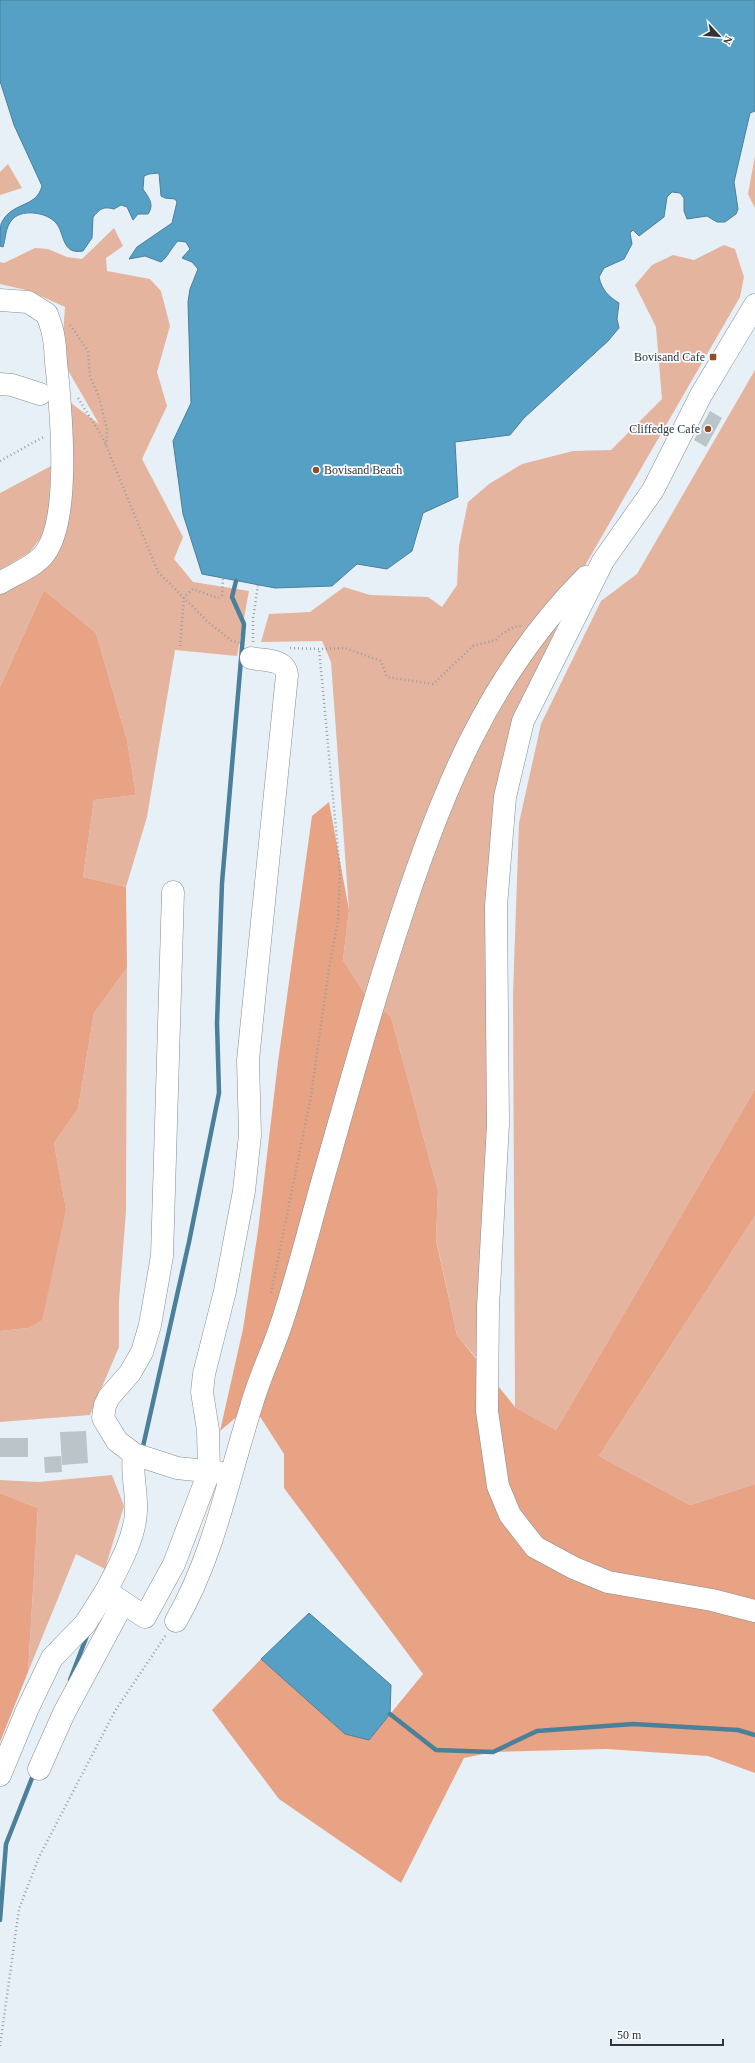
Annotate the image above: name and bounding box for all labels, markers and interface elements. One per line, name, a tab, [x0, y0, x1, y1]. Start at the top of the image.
north arrow	[699, 16, 739, 56]
text: N	[721, 34, 735, 47]
place label: Bovisand Cafe	[634, 350, 705, 364]
marker: Bovisand Cafe	[708, 352, 718, 362]
place label: Cliffedge Cafe	[629, 422, 700, 436]
marker: Cliffedge Cafe	[703, 424, 713, 434]
place label: Bovisand Beach	[324, 463, 402, 477]
marker: Bovisand Beach	[311, 465, 321, 475]
scale bar	[611, 2021, 723, 2047]
text: 50 m	[617, 2028, 642, 2042]

